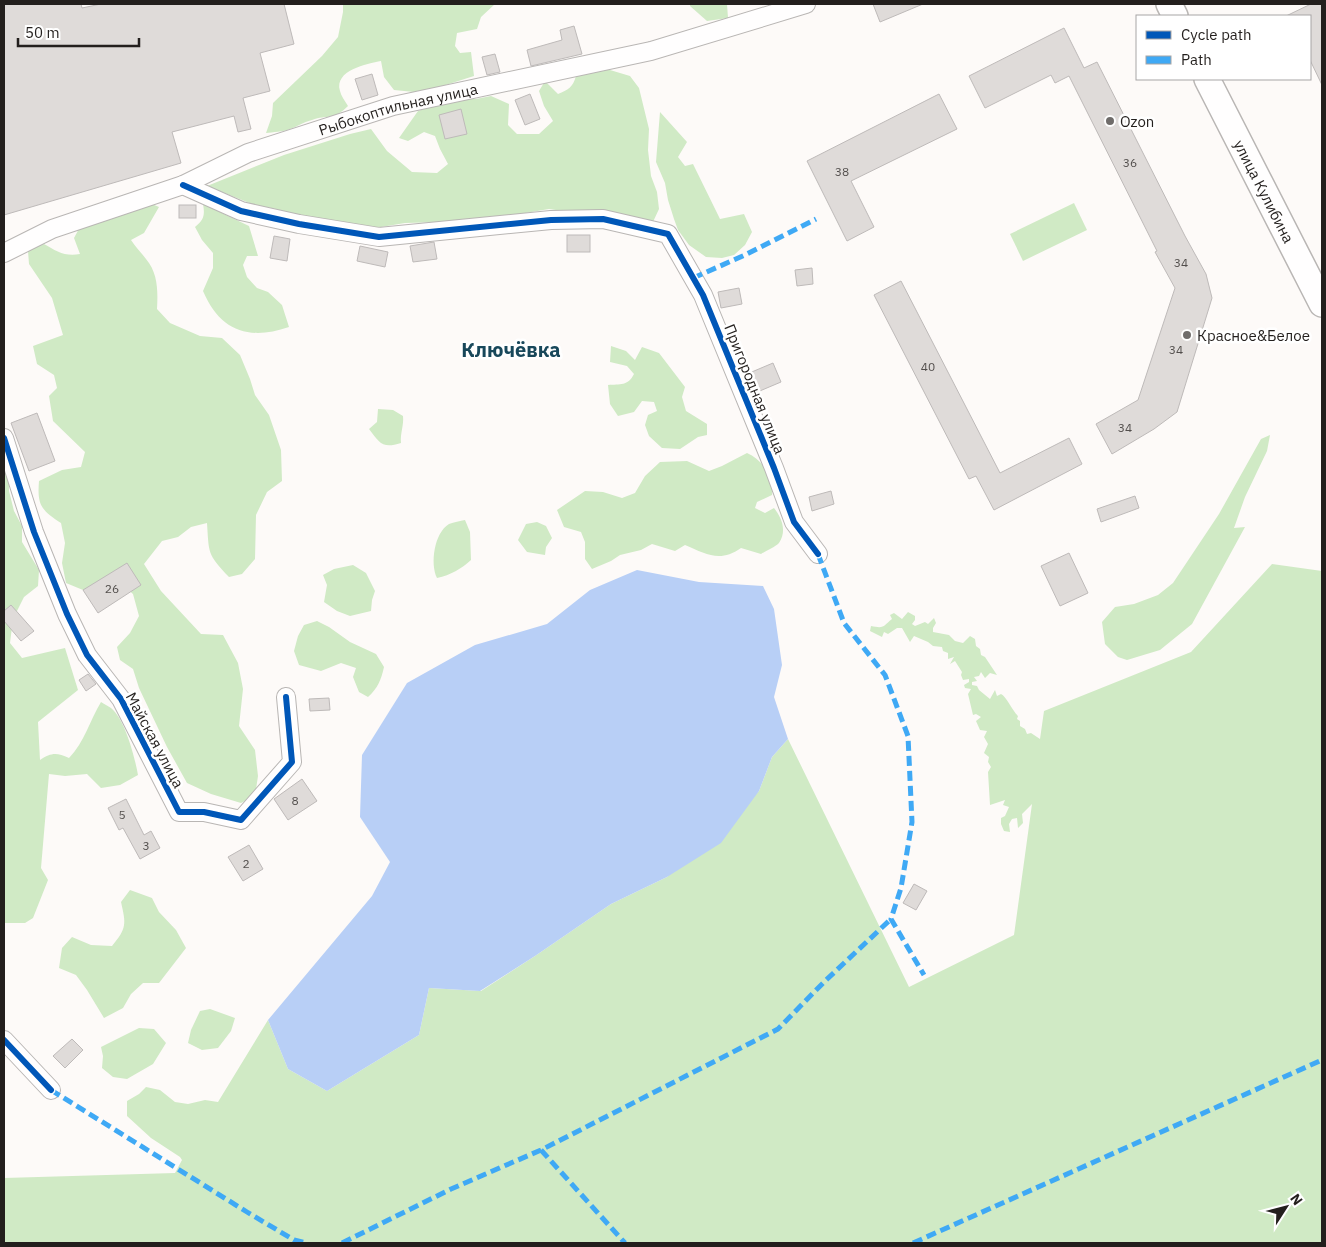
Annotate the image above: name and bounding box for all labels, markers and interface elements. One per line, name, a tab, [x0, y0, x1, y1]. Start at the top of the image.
scale bar	[18, 15, 139, 47]
legend	[1136, 15, 1311, 80]
text: 50 m	[25, 23, 60, 42]
text: Cycle path	[1181, 25, 1252, 44]
text: Path	[1181, 50, 1212, 69]
street label: Рыбокоптильная улица	[316, 79, 479, 139]
place label: Ozon	[1120, 112, 1154, 131]
marker: Ozon	[1104, 115, 1116, 127]
street label: улица Кулибина	[1230, 136, 1299, 246]
house number: 36	[1123, 155, 1137, 170]
house number: 38	[835, 164, 849, 179]
house number: 34	[1174, 255, 1188, 270]
street label: Пригородная улица	[720, 321, 790, 457]
place label: Красное&Белое	[1197, 326, 1310, 345]
marker: Красное&Белое	[1181, 329, 1193, 341]
district label: Ключёвка	[461, 336, 561, 363]
house number: 34	[1169, 342, 1183, 357]
house number: 40	[921, 359, 935, 374]
house number: 34	[1118, 420, 1132, 435]
house number: 26	[105, 581, 119, 596]
street label: Майская улица	[122, 689, 188, 791]
house number: 8	[291, 793, 299, 808]
house number: 5	[118, 807, 126, 822]
house number: 3	[142, 838, 150, 853]
house number: 2	[242, 856, 250, 871]
north arrow	[1261, 1182, 1311, 1232]
text: N	[1286, 1190, 1307, 1209]

